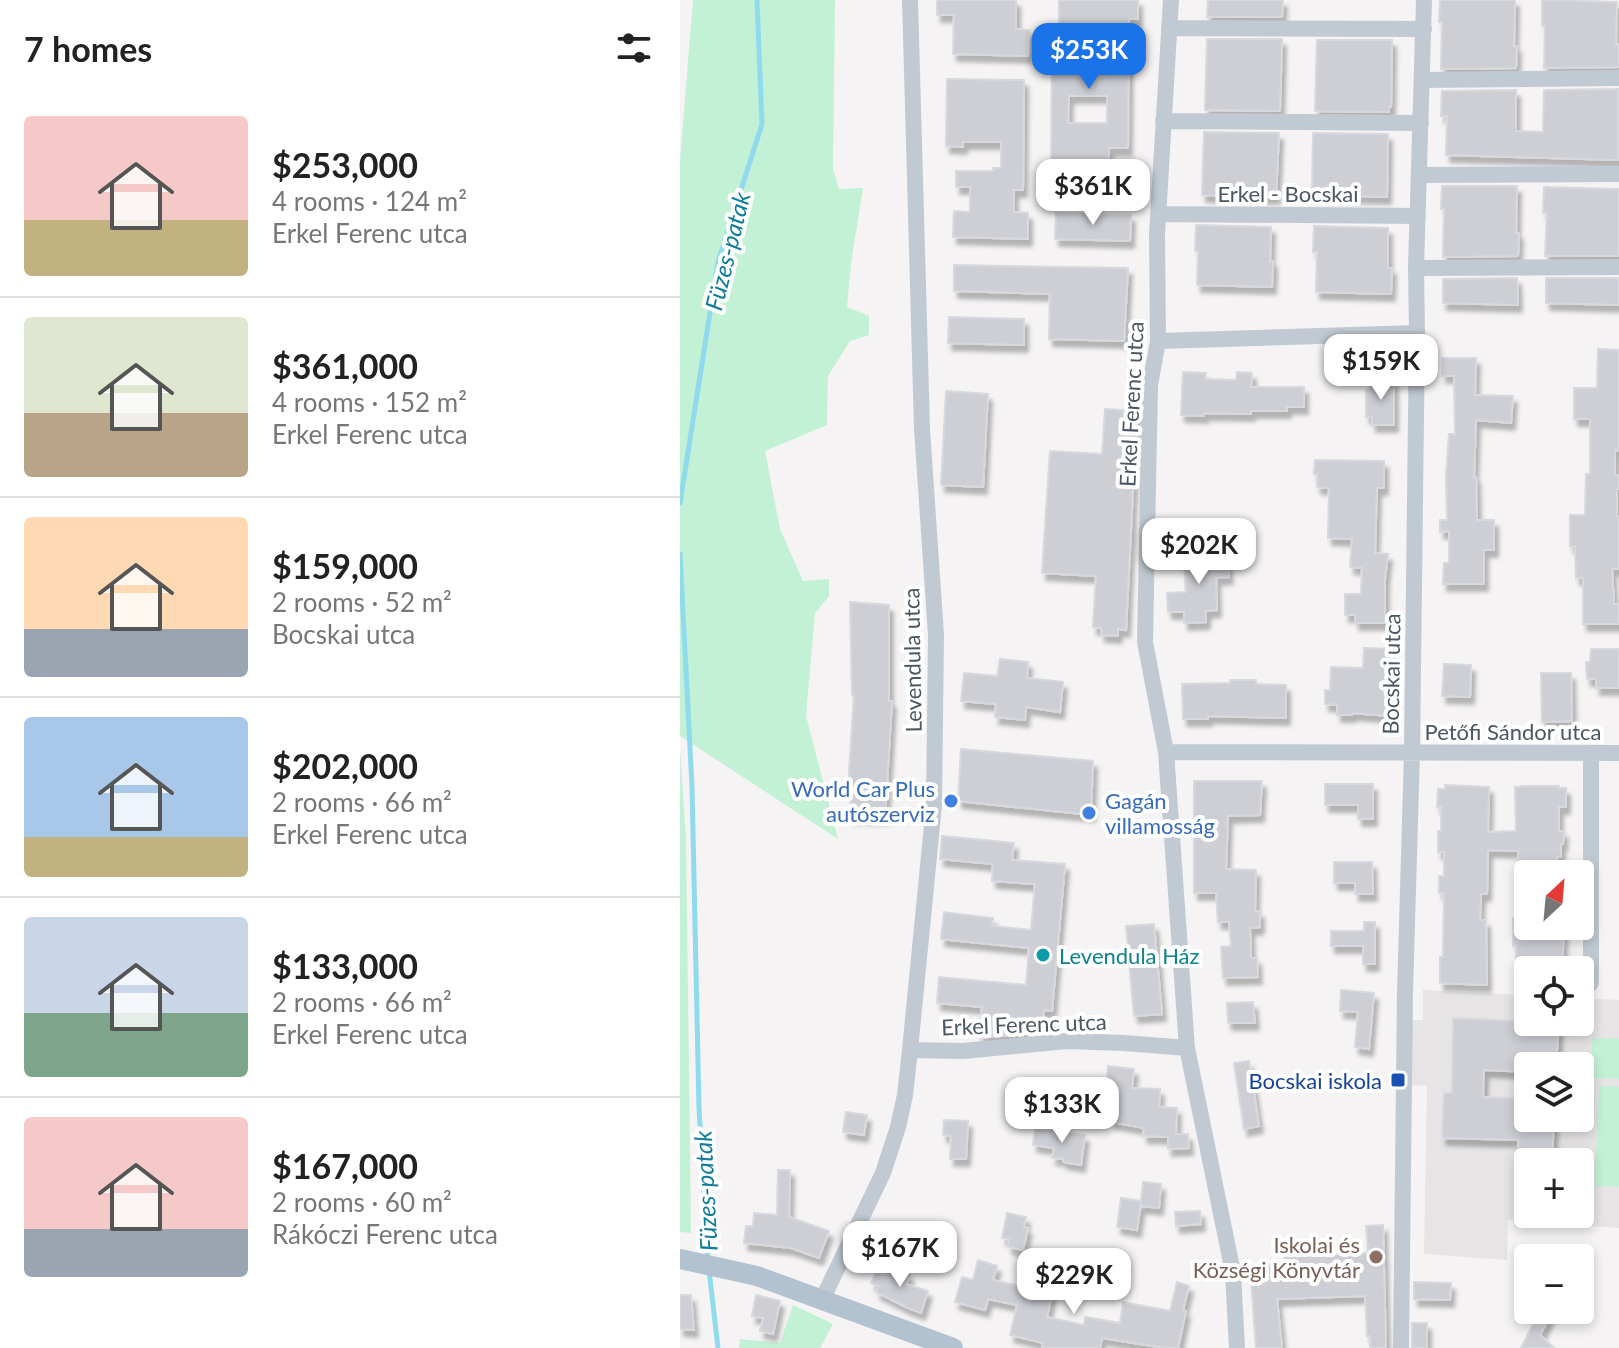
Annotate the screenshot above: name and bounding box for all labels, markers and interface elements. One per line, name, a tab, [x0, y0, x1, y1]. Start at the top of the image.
pin: $253K	[1033, 23, 1145, 91]
icon: filters	[612, 26, 656, 70]
text: 7 homes	[24, 28, 152, 69]
text: $253K	[1050, 33, 1128, 65]
text: $253,000	[272, 144, 418, 185]
icon: home	[88, 148, 184, 244]
pin: $361K	[1037, 159, 1149, 227]
text: $361K	[1054, 169, 1132, 201]
street label: Erkel - Bocskai	[1217, 180, 1359, 207]
text: 4 rooms · 124 m²	[272, 185, 467, 217]
water label: Füzes-patak	[698, 188, 756, 313]
text: Erkel Ferenc utca	[272, 217, 468, 249]
street label: Erkel Ferenc utca	[1113, 321, 1149, 487]
pin: $159K	[1325, 334, 1437, 402]
text: $159K	[1342, 344, 1420, 376]
text: $361,000	[272, 345, 418, 386]
icon: home	[88, 349, 184, 445]
text: 4 rooms · 152 m²	[272, 386, 467, 418]
text: Erkel Ferenc utca	[272, 418, 468, 450]
pin: $202K	[1143, 518, 1255, 586]
text: $202K	[1160, 528, 1238, 560]
text: $159,000	[272, 545, 418, 586]
icon: home	[88, 549, 184, 645]
text: 2 rooms · 52 m²	[272, 586, 452, 618]
street label: Levendula utca	[897, 587, 927, 733]
street label: Bocskai utca	[1376, 613, 1406, 735]
text: Bocskai utca	[272, 618, 415, 650]
street label: Petőfi Sándor utca	[1425, 718, 1601, 745]
text: $202,000	[272, 745, 418, 786]
icon: home	[88, 749, 184, 845]
place label: World Car Plus autószerviz	[791, 775, 935, 827]
text: 2 rooms · 66 m²	[272, 786, 452, 818]
place label: Gagán villamosság	[1105, 787, 1215, 839]
marker: World Car Plus autószerviz	[942, 792, 960, 810]
marker: Gagán villamosság	[1080, 804, 1098, 822]
text: Erkel Ferenc utca	[272, 818, 468, 850]
north arrow	[1514, 860, 1594, 940]
map controls	[1514, 860, 1594, 1324]
place label: Levendula Ház	[1059, 942, 1200, 969]
text: $133,000	[272, 945, 418, 986]
marker: Levendula Ház	[1034, 946, 1052, 964]
icon: home	[88, 949, 184, 1045]
button: locate	[1514, 956, 1594, 1036]
text: 2 rooms · 66 m²	[272, 986, 452, 1018]
street label: Erkel Ferenc utca	[941, 1008, 1107, 1040]
text: Erkel Ferenc utca	[272, 1018, 468, 1050]
button: layers	[1514, 1052, 1594, 1132]
place label: Bocskai iskola	[1248, 1067, 1382, 1094]
marker: Bocskai iskola	[1389, 1071, 1407, 1089]
pin: $133K	[1006, 1077, 1118, 1145]
text: $133K	[1023, 1087, 1101, 1119]
water label: Füzes-patak	[687, 1129, 723, 1252]
text: $167,000	[272, 1145, 418, 1186]
button: +	[1514, 1148, 1594, 1228]
icon: home	[88, 1149, 184, 1245]
text: 2 rooms · 60 m²	[272, 1186, 452, 1218]
text: Rákóczi Ferenc utca	[272, 1218, 498, 1250]
pin: $167K	[844, 1221, 956, 1289]
text: $167K	[861, 1231, 939, 1263]
place label: Iskolai és Községi Könyvtár	[1193, 1231, 1360, 1283]
button: −	[1514, 1244, 1594, 1324]
pin: $229K	[1018, 1248, 1130, 1316]
marker: Iskolai és Községi Könyvtár	[1367, 1248, 1385, 1266]
text: $229K	[1035, 1258, 1113, 1290]

